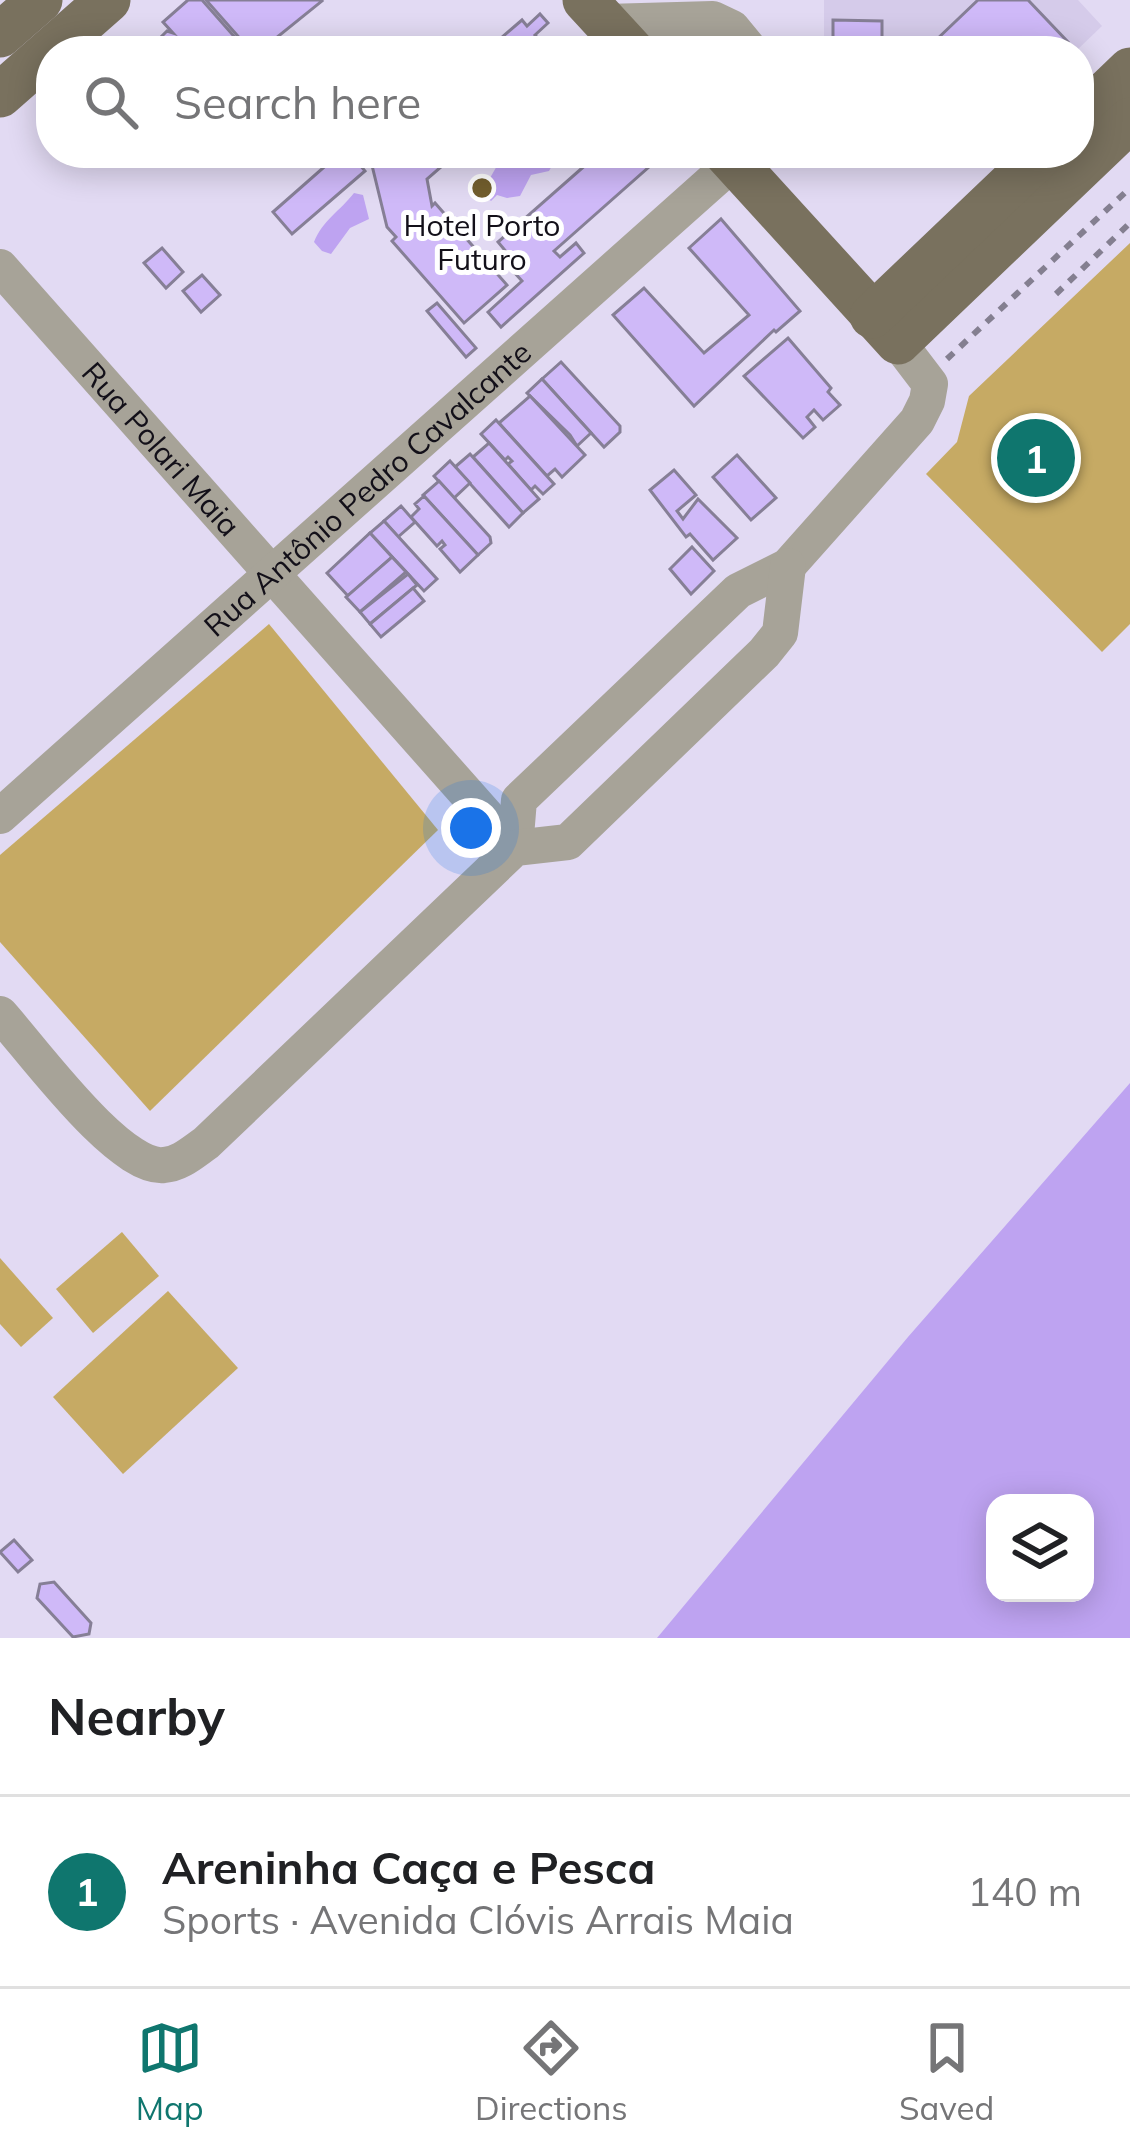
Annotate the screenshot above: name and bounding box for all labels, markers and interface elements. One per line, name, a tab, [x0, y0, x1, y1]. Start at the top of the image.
search box	[36, 36, 1094, 168]
icon: search	[78, 69, 144, 135]
text: Search here	[174, 74, 421, 130]
marker: Hotel Porto Futuro	[469, 175, 495, 201]
place label: Hotel Porto Futuro	[404, 206, 560, 278]
street label: Rua Antônio Pedro Cavalcante	[196, 333, 539, 644]
street label: Rua Polari Maia	[74, 354, 248, 544]
pin: 1	[997, 413, 1075, 503]
your location	[441, 798, 501, 858]
map controls	[986, 1494, 1094, 1602]
button: layers	[986, 1494, 1094, 1602]
text: Nearby	[48, 1684, 225, 1748]
text: Areninha Caça e Pesca	[162, 1839, 655, 1895]
text: 1	[75, 1867, 99, 1916]
text: 140 m	[967, 1867, 1082, 1916]
text: Sports · Avenida Clóvis Arrais Maia	[162, 1895, 794, 1944]
tab: Map	[136, 2015, 204, 2128]
tab: Directions	[475, 2015, 628, 2128]
tab: Saved	[899, 2015, 994, 2128]

